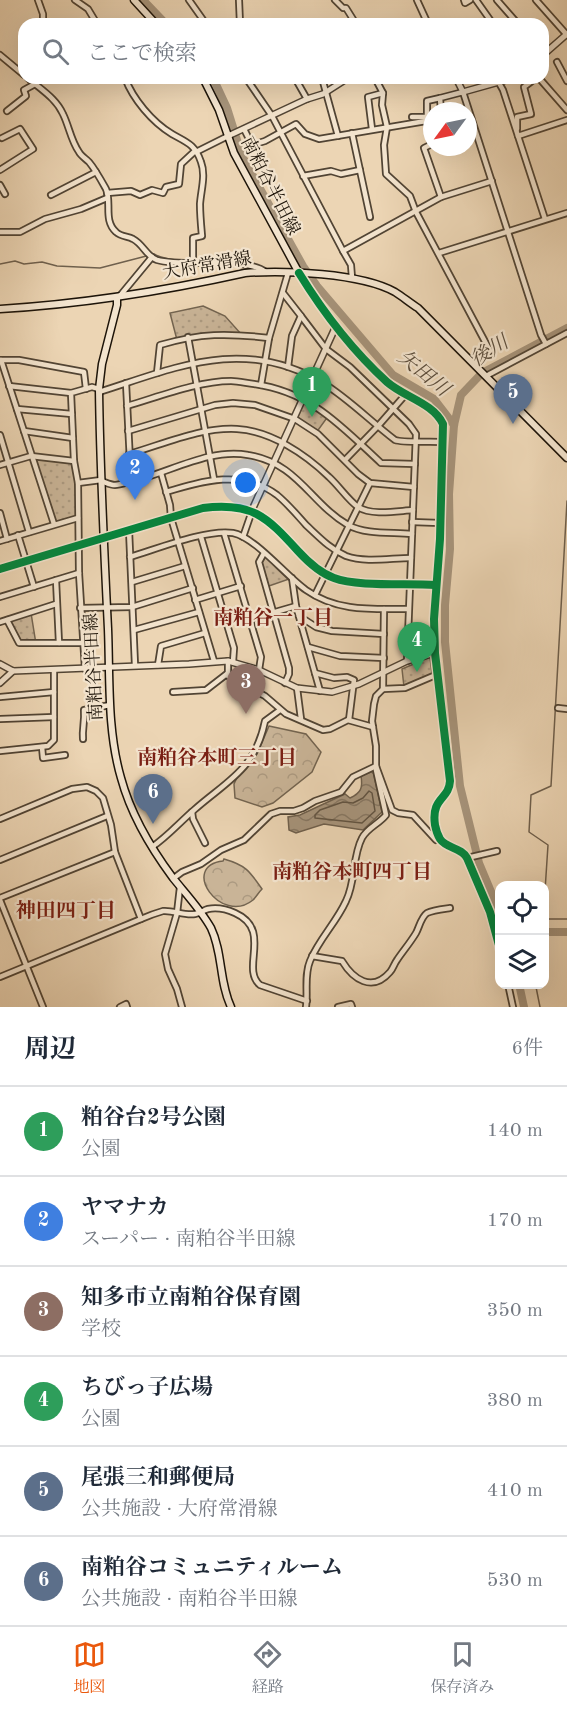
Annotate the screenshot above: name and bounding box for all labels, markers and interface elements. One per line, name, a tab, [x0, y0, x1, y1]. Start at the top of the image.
search box	[18, 18, 549, 84]
icon: search	[39, 35, 72, 68]
text: ここで検索	[87, 43, 197, 65]
north arrow	[423, 102, 477, 156]
street label: 南粕谷半田線	[237, 133, 304, 238]
street label: 大府常滑線	[161, 247, 253, 283]
water label: 後川	[467, 330, 514, 371]
water label: 矢田川	[393, 346, 455, 402]
pin: 1	[292, 368, 332, 417]
pin: 5	[494, 374, 532, 424]
pin: 2	[116, 450, 154, 500]
your location	[231, 468, 260, 497]
district label: 南粕谷一丁目	[213, 607, 333, 629]
street label: 南粕谷半田線	[80, 613, 106, 722]
pin: 4	[398, 622, 436, 672]
pin: 3	[226, 664, 266, 714]
district label: 南粕谷本町三丁目	[137, 747, 297, 769]
pin: 6	[134, 774, 172, 824]
district label: 南粕谷本町四丁目	[272, 861, 432, 883]
map controls	[495, 881, 549, 989]
button: locate	[495, 881, 549, 935]
district label: 神田四丁目	[16, 900, 116, 922]
button: layers	[495, 935, 549, 989]
text: 周辺	[24, 1037, 76, 1063]
text: 6件	[511, 1039, 543, 1059]
text: 粕谷台2号公園	[81, 1107, 226, 1129]
text: 1	[38, 1121, 49, 1141]
text: 140 m	[487, 1121, 543, 1141]
text: 公園	[81, 1140, 121, 1160]
text: ヤマナカ	[81, 1197, 169, 1219]
text: 2	[38, 1211, 49, 1231]
text: 170 m	[487, 1211, 543, 1231]
text: スーパー · 南粕谷半田線	[81, 1230, 296, 1250]
text: 知多市立南粕谷保育園	[81, 1287, 301, 1309]
text: 3	[38, 1301, 49, 1321]
text: 350 m	[487, 1301, 543, 1321]
text: 学校	[81, 1320, 121, 1340]
text: ちびっ子広場	[81, 1377, 213, 1399]
text: 4	[38, 1391, 49, 1411]
text: 380 m	[487, 1391, 543, 1411]
text: 公園	[81, 1410, 121, 1430]
text: 尾張三和郵便局	[81, 1467, 235, 1489]
text: 5	[38, 1481, 49, 1501]
text: 410 m	[487, 1481, 543, 1501]
text: 公共施設 · 大府常滑線	[81, 1500, 278, 1520]
text: 南粕谷コミュニティルーム	[81, 1557, 343, 1579]
text: 6	[38, 1571, 49, 1591]
text: 530 m	[487, 1571, 543, 1591]
text: 公共施設 · 南粕谷半田線	[81, 1590, 298, 1610]
tab: 地図	[73, 1638, 106, 1698]
tab: 経路	[251, 1638, 284, 1698]
tab: 保存済み	[430, 1638, 494, 1698]

